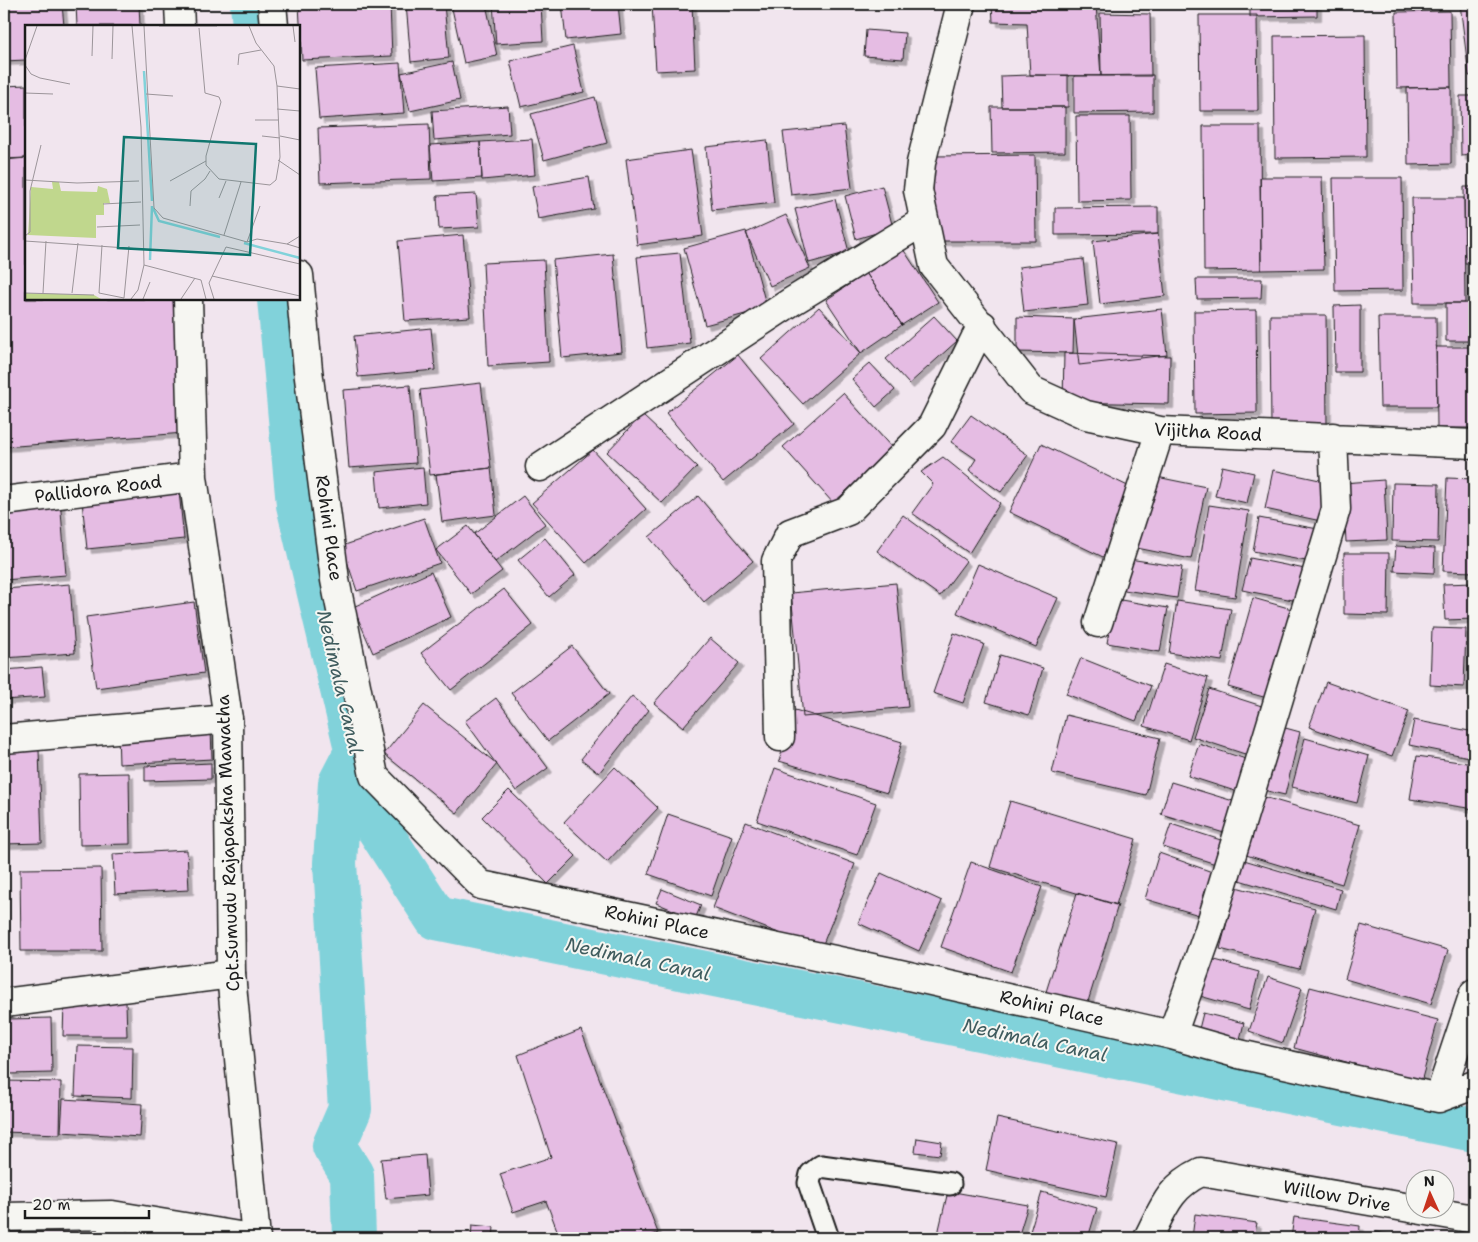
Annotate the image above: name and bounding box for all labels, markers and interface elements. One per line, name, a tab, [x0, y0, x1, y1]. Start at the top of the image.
inset map	[25, 25, 300, 300]
street label: Vijitha Road	[1153, 417, 1263, 447]
street label: Pallidora Road	[33, 469, 163, 509]
street label: Rohini Place	[310, 474, 348, 582]
water label: Nedimala Canal	[311, 607, 369, 757]
street label: Cpt.Sumudu Rajapaksha Mawatha	[211, 694, 245, 992]
street label: Rohini Place	[602, 899, 712, 945]
water label: Nedimala Canal	[563, 931, 713, 987]
street label: Rohini Place	[997, 984, 1107, 1032]
water label: Nedimala Canal	[960, 1012, 1110, 1068]
north arrow	[1406, 1170, 1456, 1220]
text: N	[1423, 1172, 1435, 1190]
street label: Willow Drive	[1281, 1175, 1393, 1217]
scale bar	[25, 1187, 149, 1219]
text: 20 m	[32, 1195, 71, 1215]

